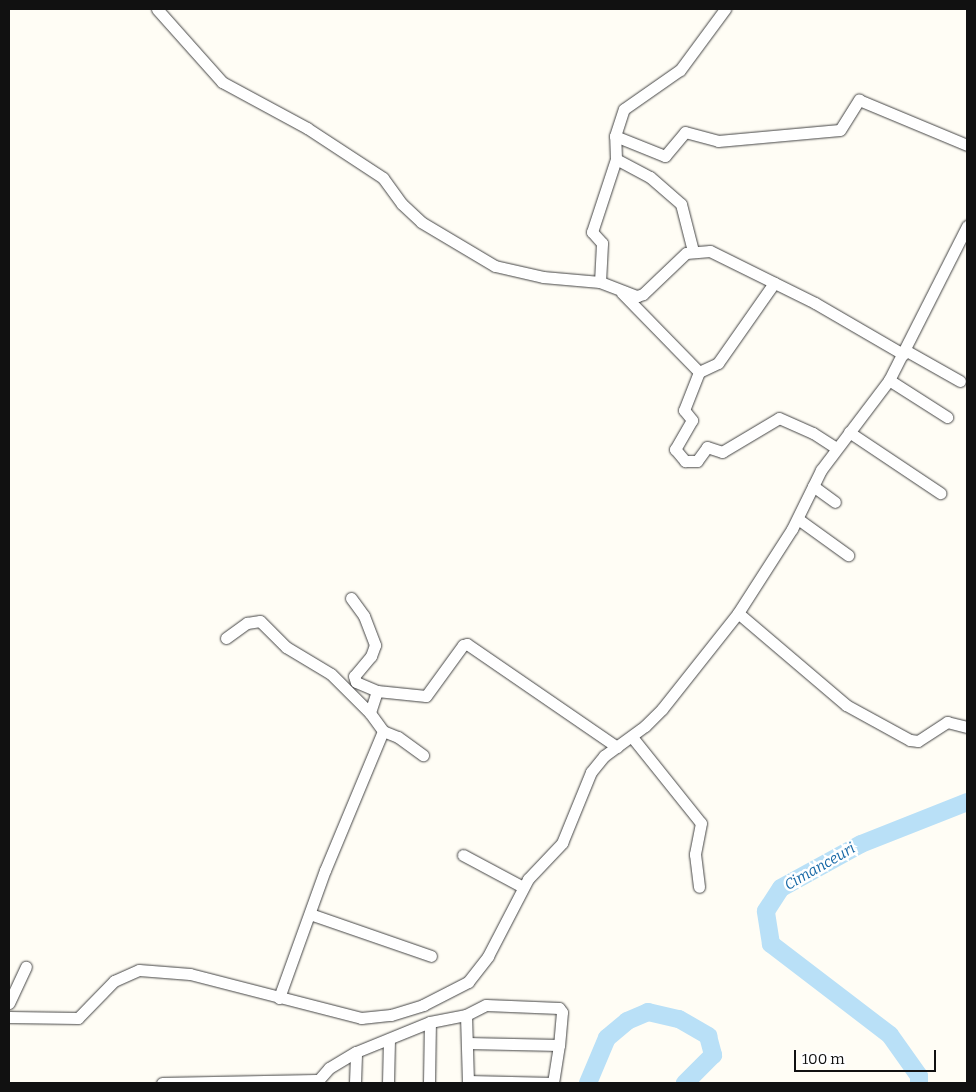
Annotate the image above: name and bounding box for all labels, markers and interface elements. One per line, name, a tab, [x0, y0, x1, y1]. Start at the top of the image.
water label: Cimanceuri	[781, 840, 859, 894]
scale bar	[796, 1040, 938, 1072]
text: 100 m	[802, 1050, 845, 1068]

